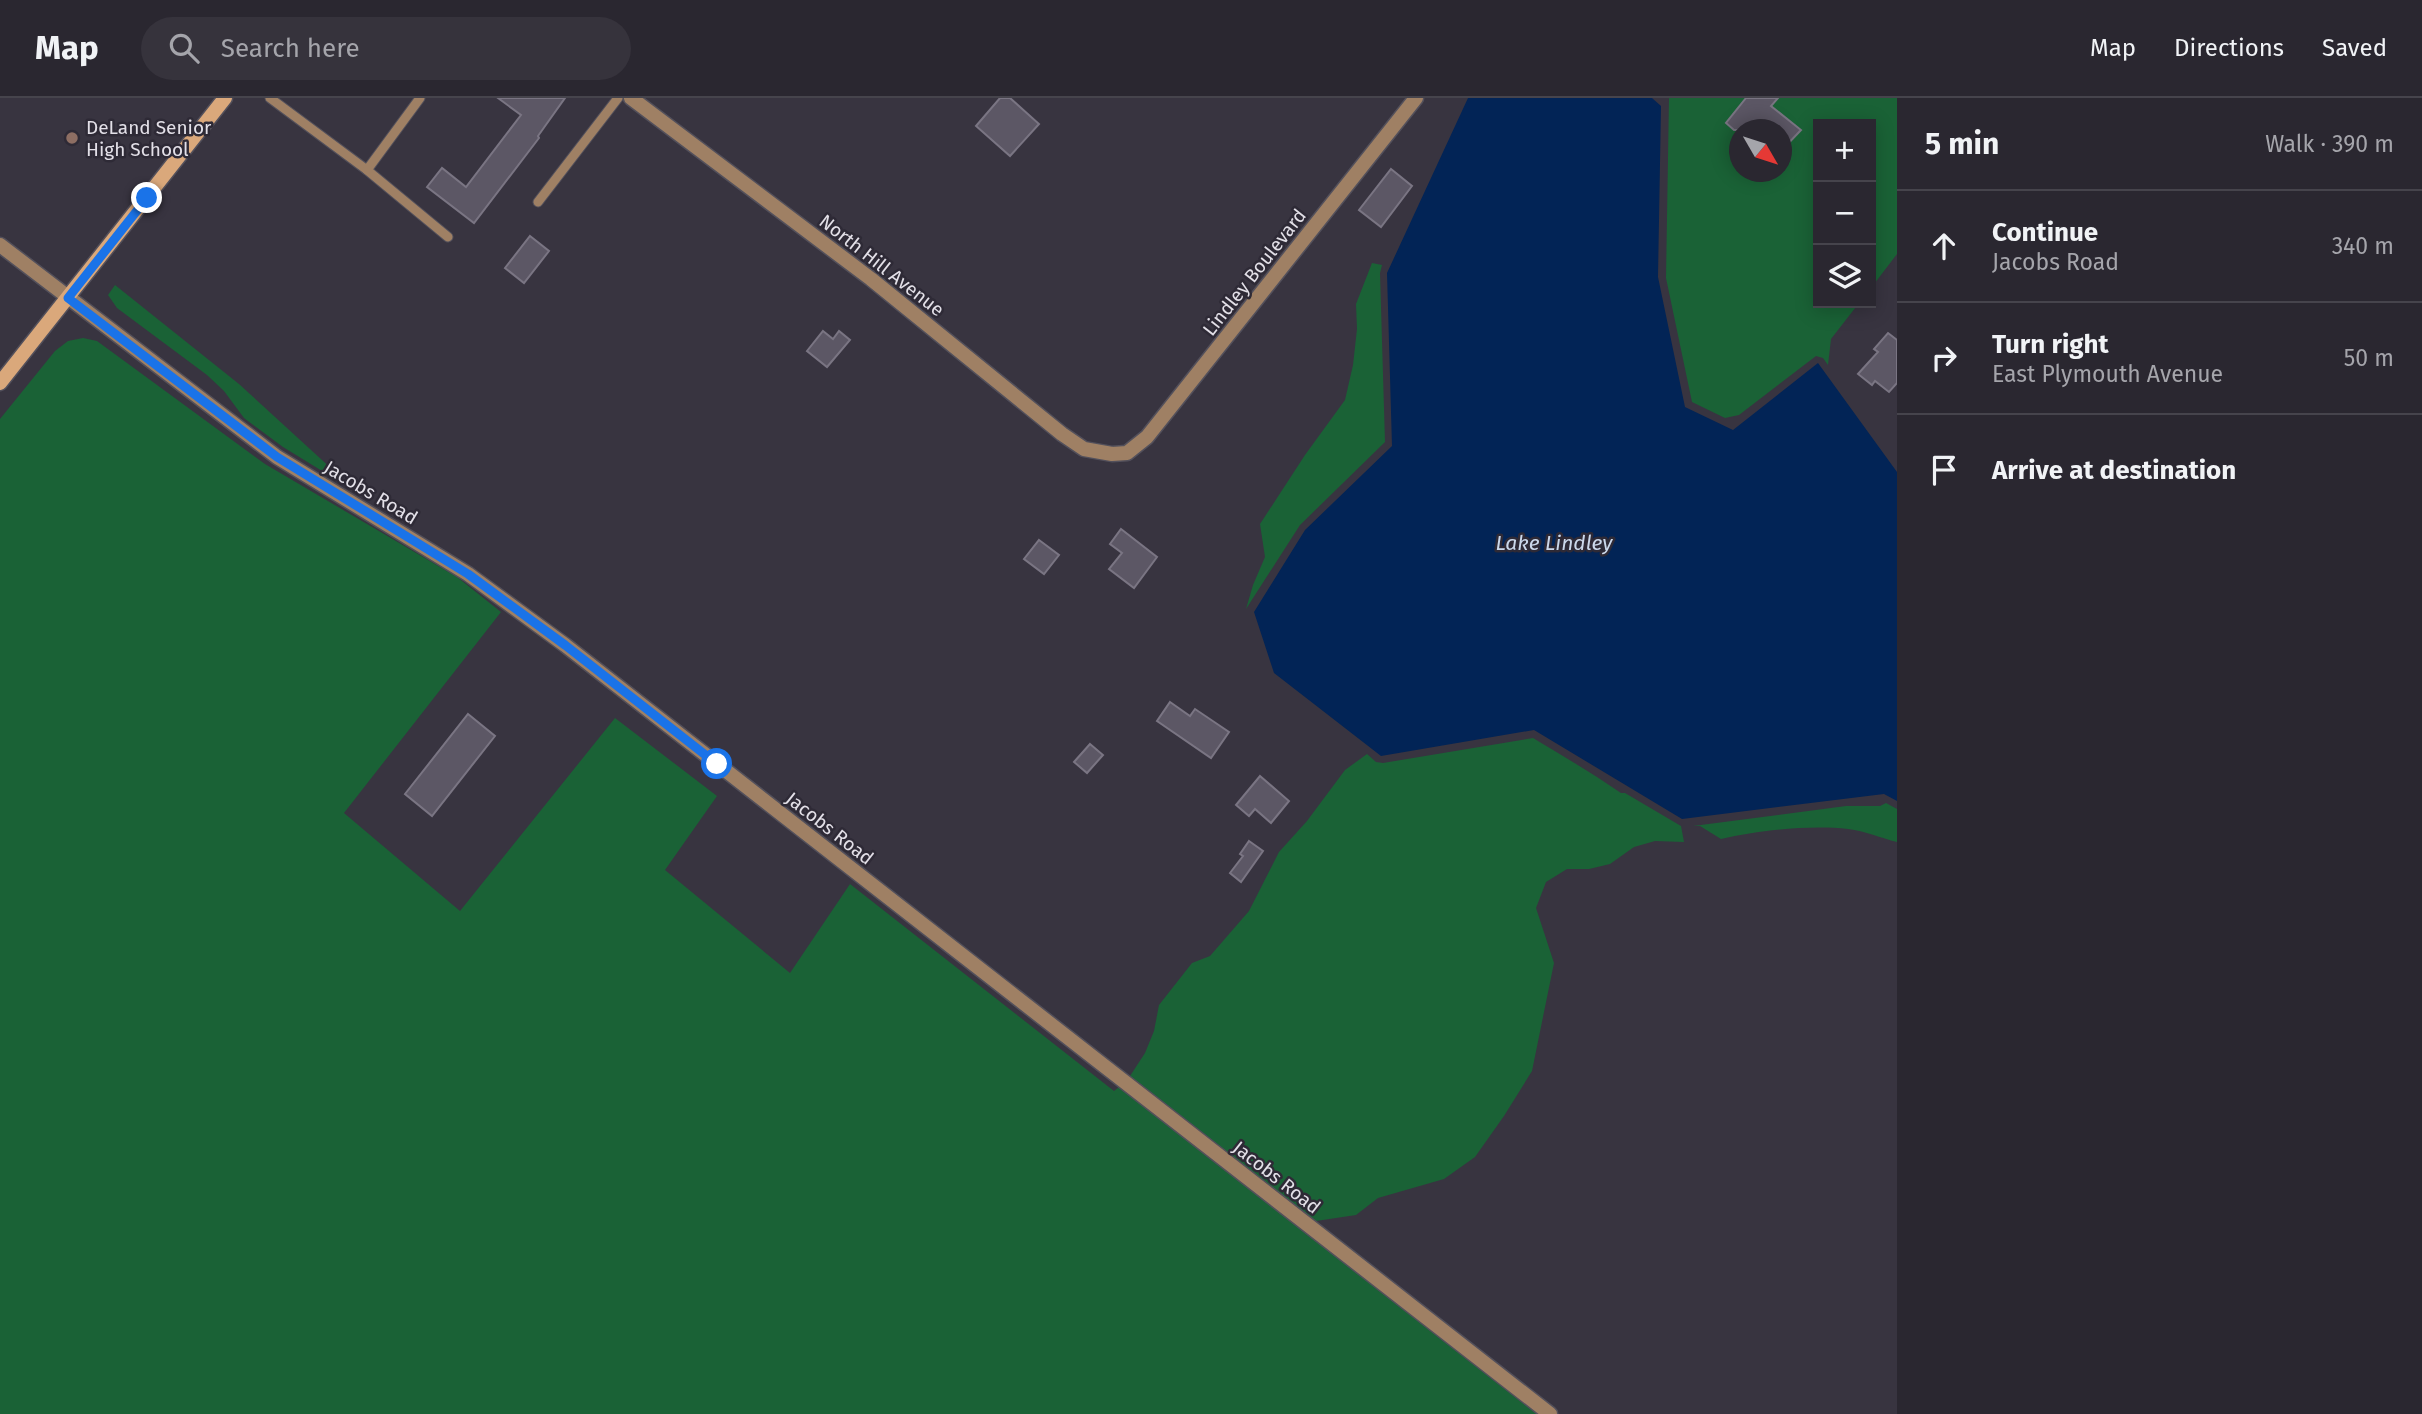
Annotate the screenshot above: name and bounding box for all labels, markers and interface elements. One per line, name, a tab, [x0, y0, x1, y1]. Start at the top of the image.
search box	[141, 17, 631, 80]
text: Map	[35, 28, 99, 68]
icon: search	[165, 29, 203, 67]
text: Search here	[221, 33, 360, 64]
text: Map	[2090, 34, 2136, 62]
text: Directions	[2174, 34, 2284, 62]
text: Saved	[2322, 34, 2387, 62]
place label: DeLand Senior High School	[86, 116, 212, 161]
north arrow	[1729, 119, 1792, 182]
map controls	[1813, 119, 1876, 308]
button: +	[1813, 119, 1876, 182]
text: 5 min	[1925, 126, 1999, 162]
marker: DeLand Senior High School	[64, 130, 80, 146]
text: Walk · 390 m	[2265, 130, 2394, 158]
route end	[131, 182, 162, 213]
button: −	[1813, 182, 1876, 245]
street label: Lindley Boulevard	[1198, 204, 1311, 340]
street label: North Hill Avenue	[815, 210, 949, 321]
text: Continue	[1992, 217, 2098, 248]
icon: ahead	[1925, 227, 1963, 265]
text: 340 m	[2332, 232, 2394, 260]
button: layers	[1813, 245, 1876, 308]
text: Jacobs Road	[1992, 248, 2119, 276]
text: Turn right	[1992, 329, 2109, 360]
icon: right	[1925, 339, 1963, 377]
text: 50 m	[2344, 344, 2394, 372]
text: East Plymouth Avenue	[1992, 360, 2223, 388]
icon: arrive	[1925, 451, 1963, 489]
text: Arrive at destination	[1992, 455, 2236, 486]
street label: Jacobs Road	[320, 456, 422, 529]
water label: Lake Lindley	[1495, 530, 1613, 556]
route start	[701, 748, 732, 779]
street label: Jacobs Road	[781, 787, 878, 870]
street label: Jacobs Road	[1228, 1136, 1325, 1219]

